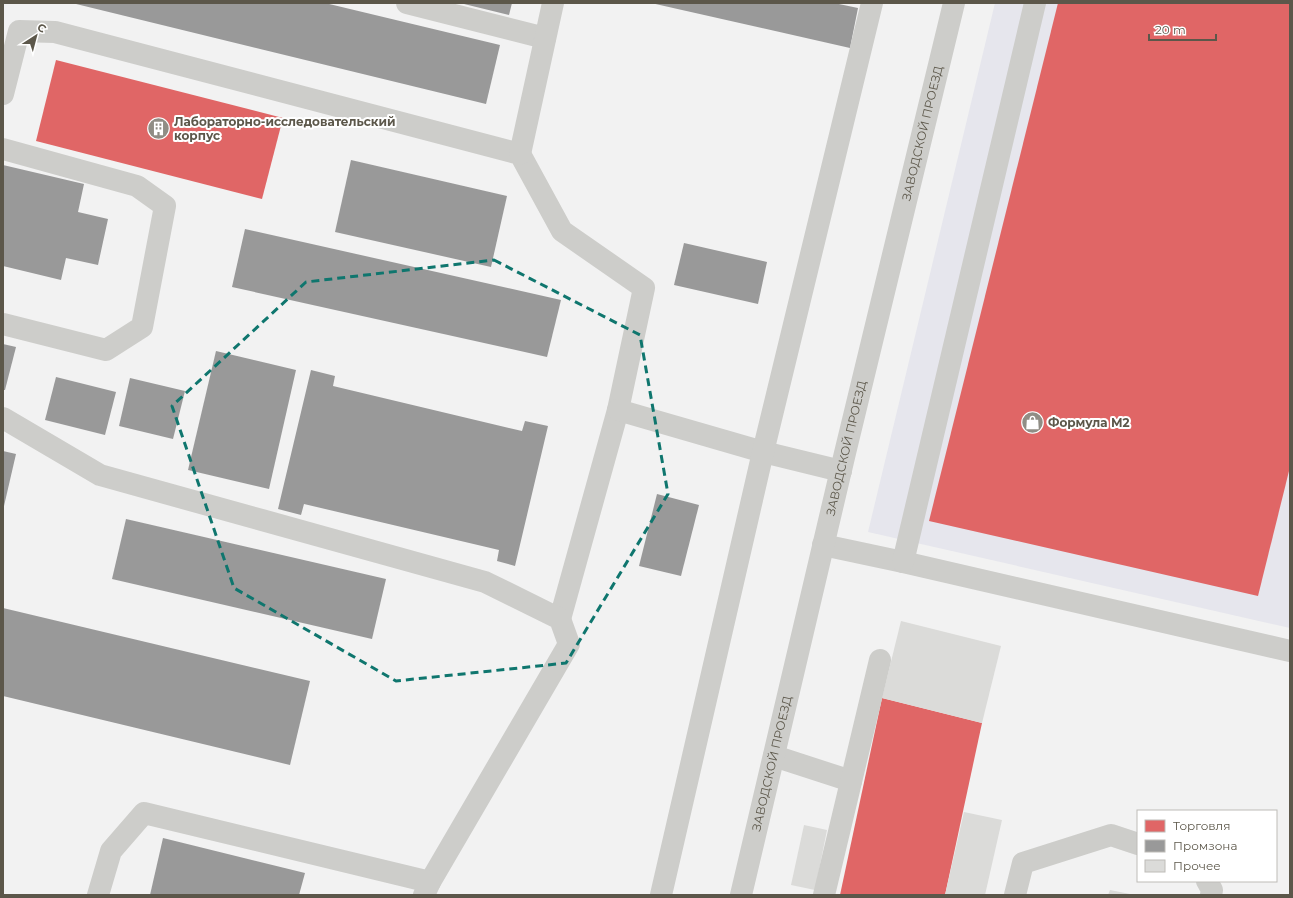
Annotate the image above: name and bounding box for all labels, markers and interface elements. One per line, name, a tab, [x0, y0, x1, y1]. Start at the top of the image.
north arrow	[16, 16, 56, 56]
scale bar	[1149, 16, 1216, 42]
text: С	[35, 20, 49, 36]
text: 20 m	[1155, 22, 1186, 37]
street label: ЗАВОДСКОЙ ПРОЕЗД	[898, 64, 946, 202]
place label: Лабораторно-исследовательский корпус	[174, 114, 396, 143]
building icon: Лабораторно-исследовательский корпус	[146, 116, 172, 142]
street label: ЗАВОДСКОЙ ПРОЕЗД	[822, 379, 869, 517]
shop icon: Формула М2	[1019, 410, 1045, 436]
place label: Формула М2	[1048, 415, 1130, 430]
street label: ЗАВОДСКОЙ ПРОЕЗД	[748, 694, 795, 833]
legend	[1137, 810, 1277, 882]
text: Торговля	[1173, 818, 1230, 833]
text: Промзона	[1173, 838, 1237, 853]
text: Прочее	[1173, 858, 1221, 873]

